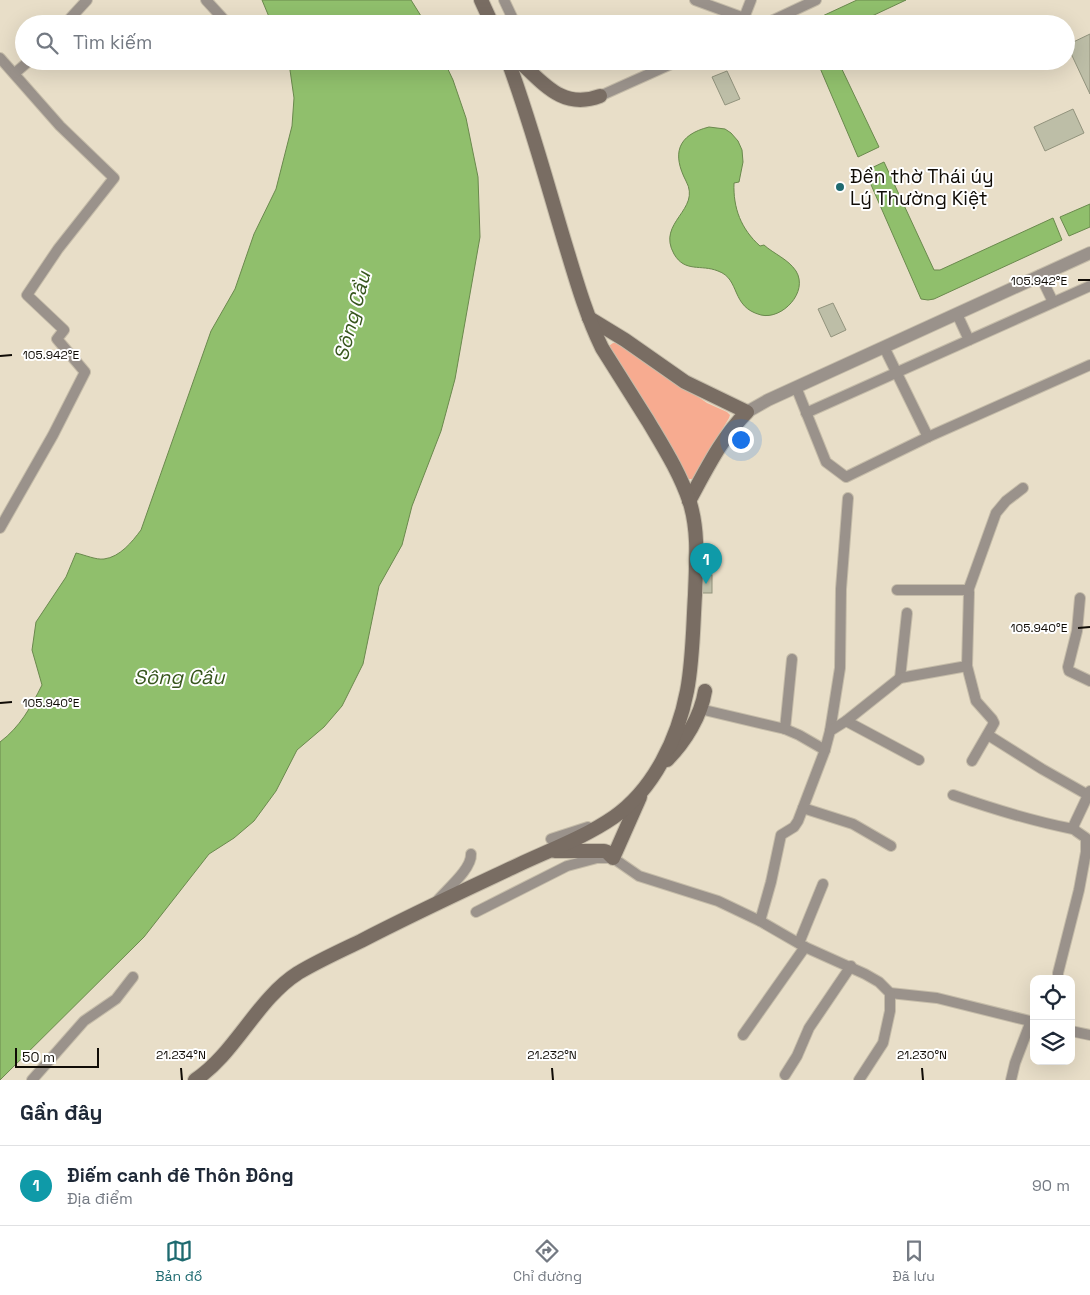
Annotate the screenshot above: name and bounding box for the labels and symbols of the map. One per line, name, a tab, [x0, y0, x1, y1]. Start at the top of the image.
place label: Đền thờ Thái úy Lý Thường Kiệt	[850, 164, 994, 211]
marker: Đền thờ Thái úy Lý Thường Kiệt	[834, 181, 846, 193]
water label: Sông Cầu	[328, 267, 377, 363]
text: 105.942°E	[1011, 273, 1067, 289]
text: 105.942°E	[23, 347, 79, 363]
your location	[728, 427, 754, 453]
pin: 1	[690, 543, 722, 584]
text: 105.940°E	[1011, 620, 1068, 636]
water label: Sông Cầu	[133, 664, 226, 690]
text: 105.940°E	[23, 695, 80, 711]
scale bar	[15, 1045, 99, 1068]
text: 21.234°N	[156, 1047, 206, 1063]
text: 21.232°N	[527, 1047, 577, 1063]
text: 21.230°N	[897, 1047, 947, 1063]

